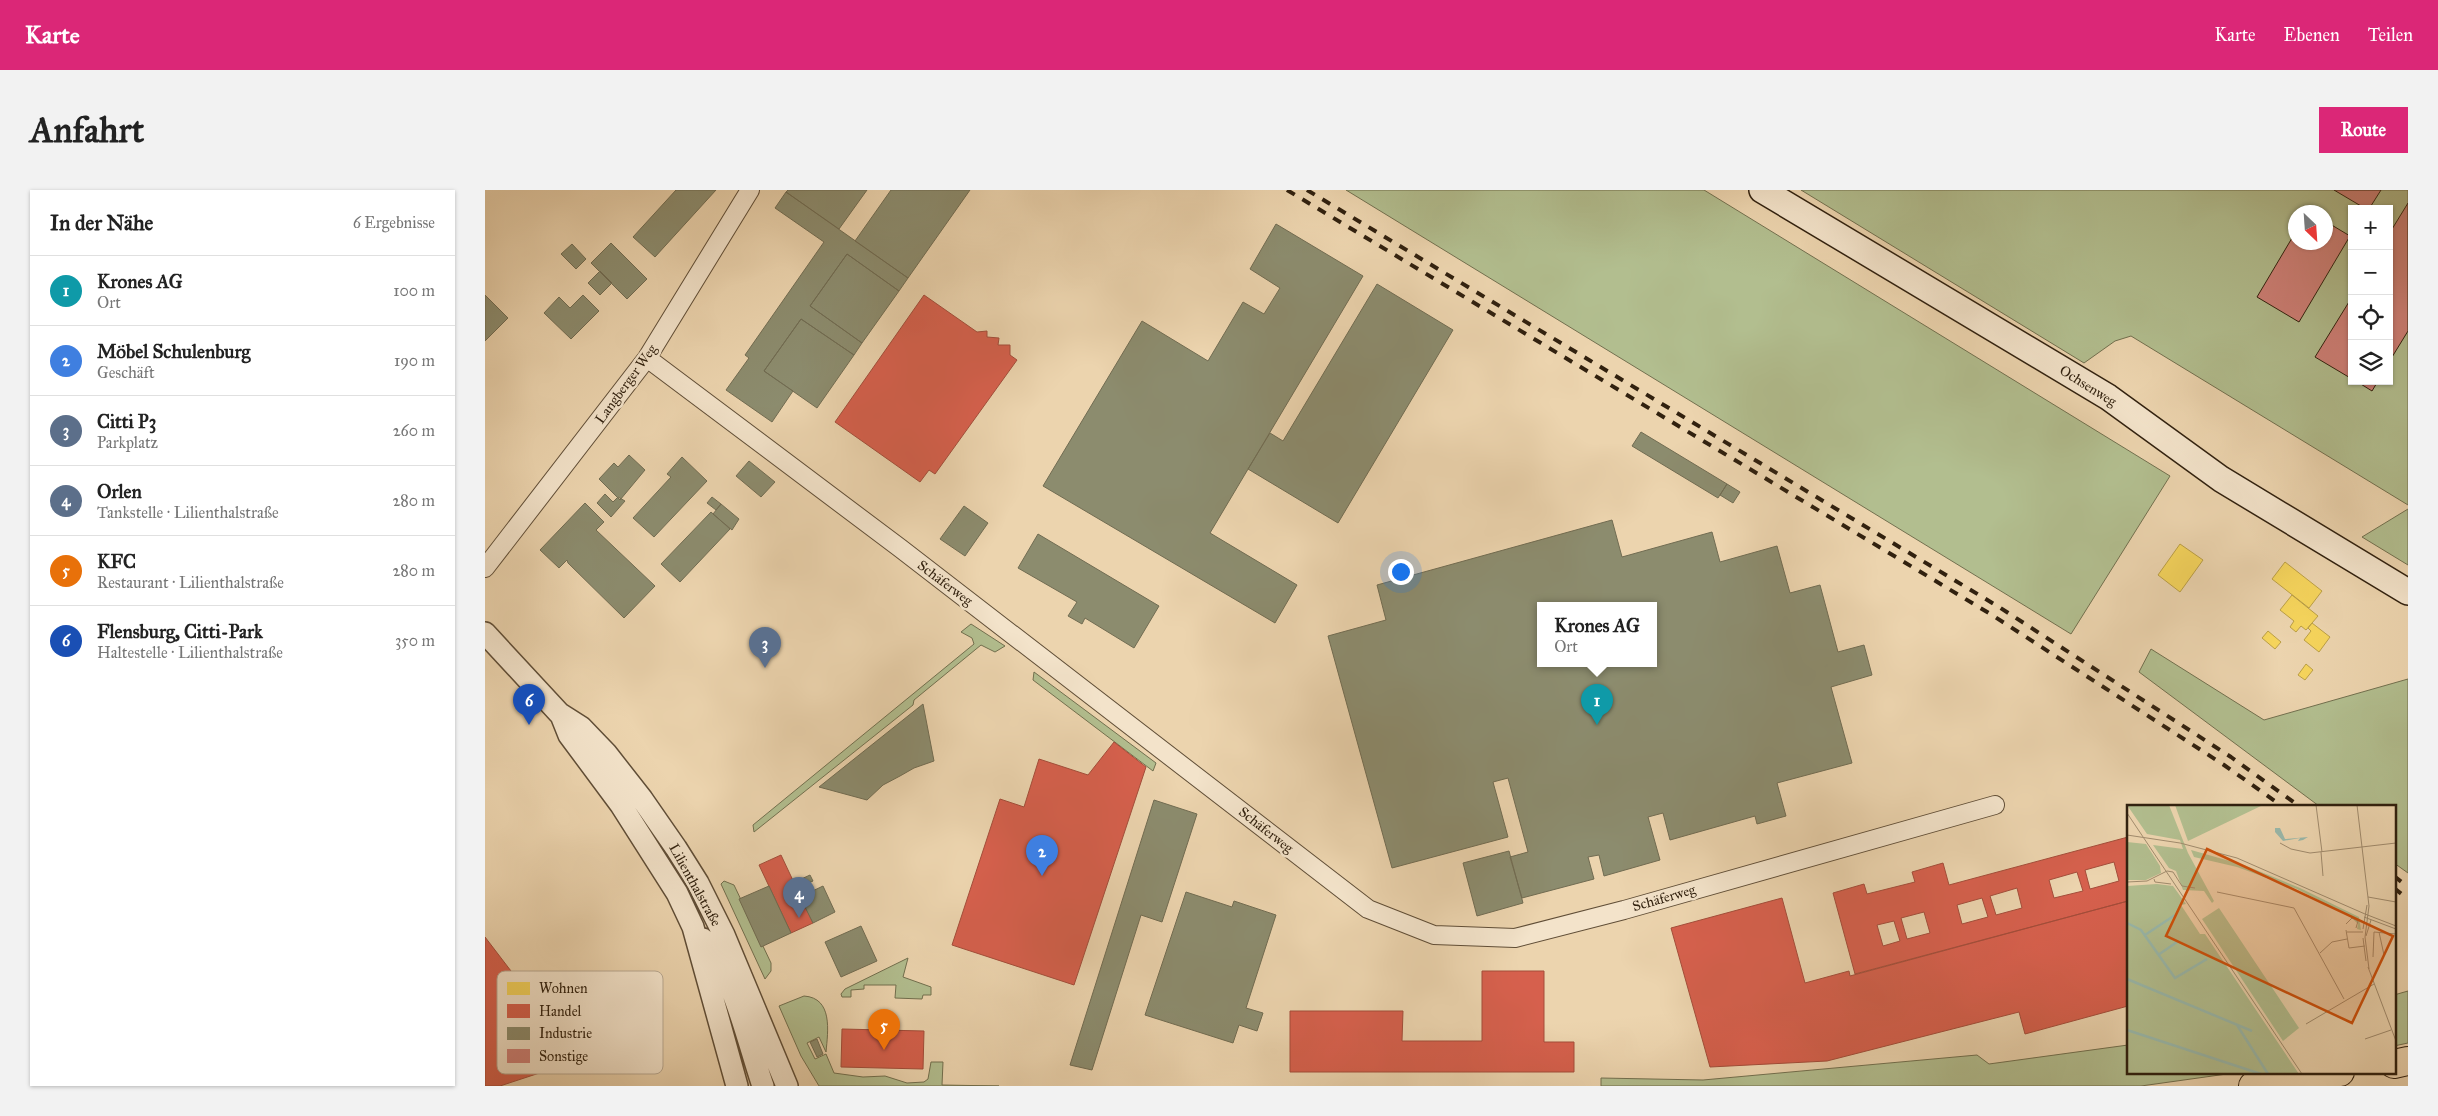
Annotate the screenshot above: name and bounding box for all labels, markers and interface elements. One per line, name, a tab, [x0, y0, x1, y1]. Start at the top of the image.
text: Karte	[25, 20, 80, 50]
text: Karte	[2215, 24, 2256, 46]
text: Ebenen	[2284, 24, 2340, 46]
text: Teilen	[2368, 24, 2413, 46]
button: Route	[2319, 107, 2408, 153]
text: Anfahrt	[30, 109, 144, 152]
north arrow	[2288, 205, 2333, 250]
map controls	[2348, 205, 2393, 385]
button: +	[2348, 205, 2393, 250]
text: In der Nähe	[50, 210, 153, 236]
text: 6 Ergebnisse	[353, 213, 435, 232]
button: −	[2348, 250, 2393, 295]
text: Krones AG	[97, 270, 183, 293]
text: 1	[63, 281, 69, 300]
text: 100 m	[393, 281, 435, 300]
text: Ort	[97, 293, 121, 312]
button: locate	[2348, 295, 2393, 340]
text: Möbel Schulenburg	[97, 340, 250, 363]
button: layers	[2348, 340, 2393, 385]
street label: Langberger Weg	[592, 341, 661, 427]
text: 2	[62, 351, 70, 370]
text: 190 m	[394, 351, 435, 370]
street label: Ochsenweg	[2056, 362, 2120, 410]
text: Geschäft	[97, 363, 155, 382]
text: Citti P3	[97, 410, 156, 433]
text: 3	[63, 421, 69, 440]
text: 260 m	[393, 421, 435, 440]
text: Parkplatz	[97, 433, 158, 452]
text: Orlen	[97, 480, 142, 503]
text: 4	[62, 491, 70, 510]
text: 280 m	[392, 491, 435, 510]
text: Tankstelle · Lilienthalstraße	[97, 503, 279, 522]
text: KFC	[97, 550, 136, 573]
street label: Schäferweg	[914, 557, 976, 610]
your location	[1388, 559, 1414, 585]
text: 5	[62, 561, 70, 580]
text: 280 m	[392, 561, 435, 580]
text: Restaurant · Lilienthalstraße	[97, 573, 284, 592]
popup	[1537, 602, 1657, 667]
text: Krones AG	[1554, 614, 1640, 637]
text: Flensburg, Citti-Park	[97, 620, 263, 643]
pin: 3	[749, 627, 781, 668]
text: 6	[62, 631, 70, 650]
text: 350 m	[395, 631, 435, 650]
text: Ort	[1554, 637, 1578, 656]
text: Haltestelle · Lilienthalstraße	[97, 643, 283, 662]
pin: 6	[513, 684, 545, 725]
pin: 1	[1581, 684, 1613, 725]
street label: Schäferweg	[1235, 803, 1297, 857]
inset map	[2127, 805, 2395, 1074]
pin: 2	[1026, 835, 1058, 876]
street label: Lilienthalstraße	[665, 841, 725, 929]
pin: 4	[783, 877, 815, 918]
street label: Schäferweg	[1630, 881, 1698, 915]
legend	[497, 971, 663, 1074]
text: Wohnen	[539, 980, 588, 997]
text: Handel	[539, 1003, 581, 1020]
pin: 5	[868, 1009, 900, 1050]
text: Industrie	[539, 1025, 592, 1042]
text: Sonstige	[539, 1048, 588, 1065]

